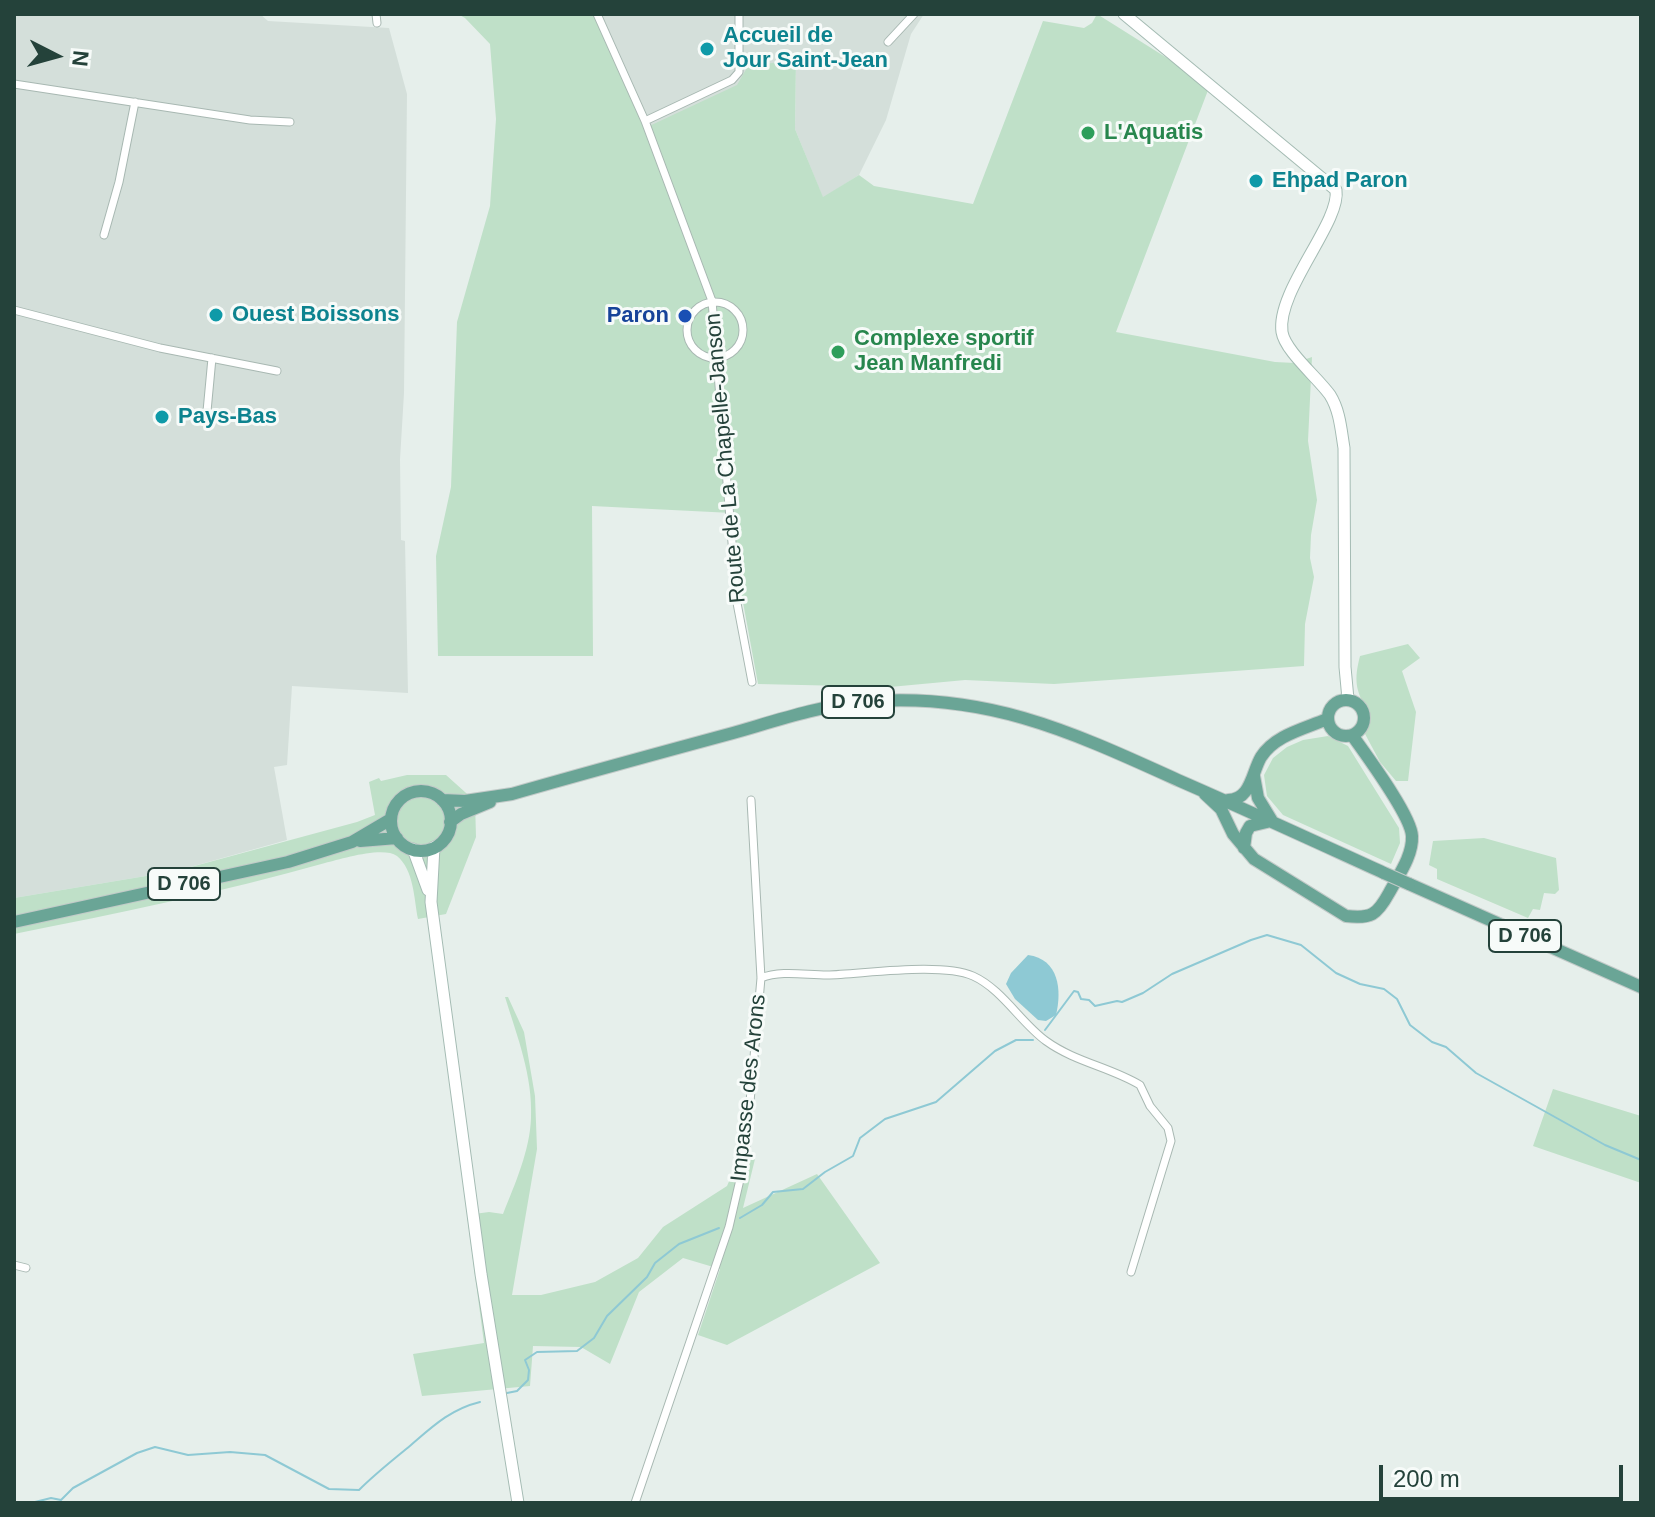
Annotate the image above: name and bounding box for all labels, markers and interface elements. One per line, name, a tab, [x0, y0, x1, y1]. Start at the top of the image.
north arrow	[16, 16, 96, 96]
place label: Accueil de Jour Saint-Jean	[723, 23, 888, 74]
marker: Accueil de Jour Saint-Jean	[698, 40, 716, 58]
text: N	[67, 49, 94, 68]
place label: L'Aquatis	[1104, 120, 1203, 146]
marker: L'Aquatis	[1079, 124, 1097, 142]
place label: Ehpad Paron	[1272, 168, 1408, 194]
marker: Ehpad Paron	[1247, 172, 1265, 190]
place label: Ouest Boissons	[232, 302, 399, 328]
place label: Paron	[607, 303, 669, 329]
marker: Ouest Boissons	[207, 306, 225, 324]
marker: Paron	[676, 307, 694, 325]
street label: Route de La Chapelle-Janson	[700, 312, 752, 604]
place label: Complexe sportif Jean Manfredi	[854, 326, 1034, 378]
marker: Complexe sportif Jean Manfredi	[829, 343, 847, 361]
place label: Pays-Bas	[178, 404, 277, 430]
marker: Pays-Bas	[153, 408, 171, 426]
road number: D 706	[822, 686, 894, 718]
road number: D 706	[148, 868, 220, 900]
road number: D 706	[1489, 920, 1561, 952]
street label: Impasse des Arons	[726, 993, 772, 1183]
scale bar	[1383, 1449, 1627, 1499]
text: 200 m	[1393, 1465, 1460, 1492]

